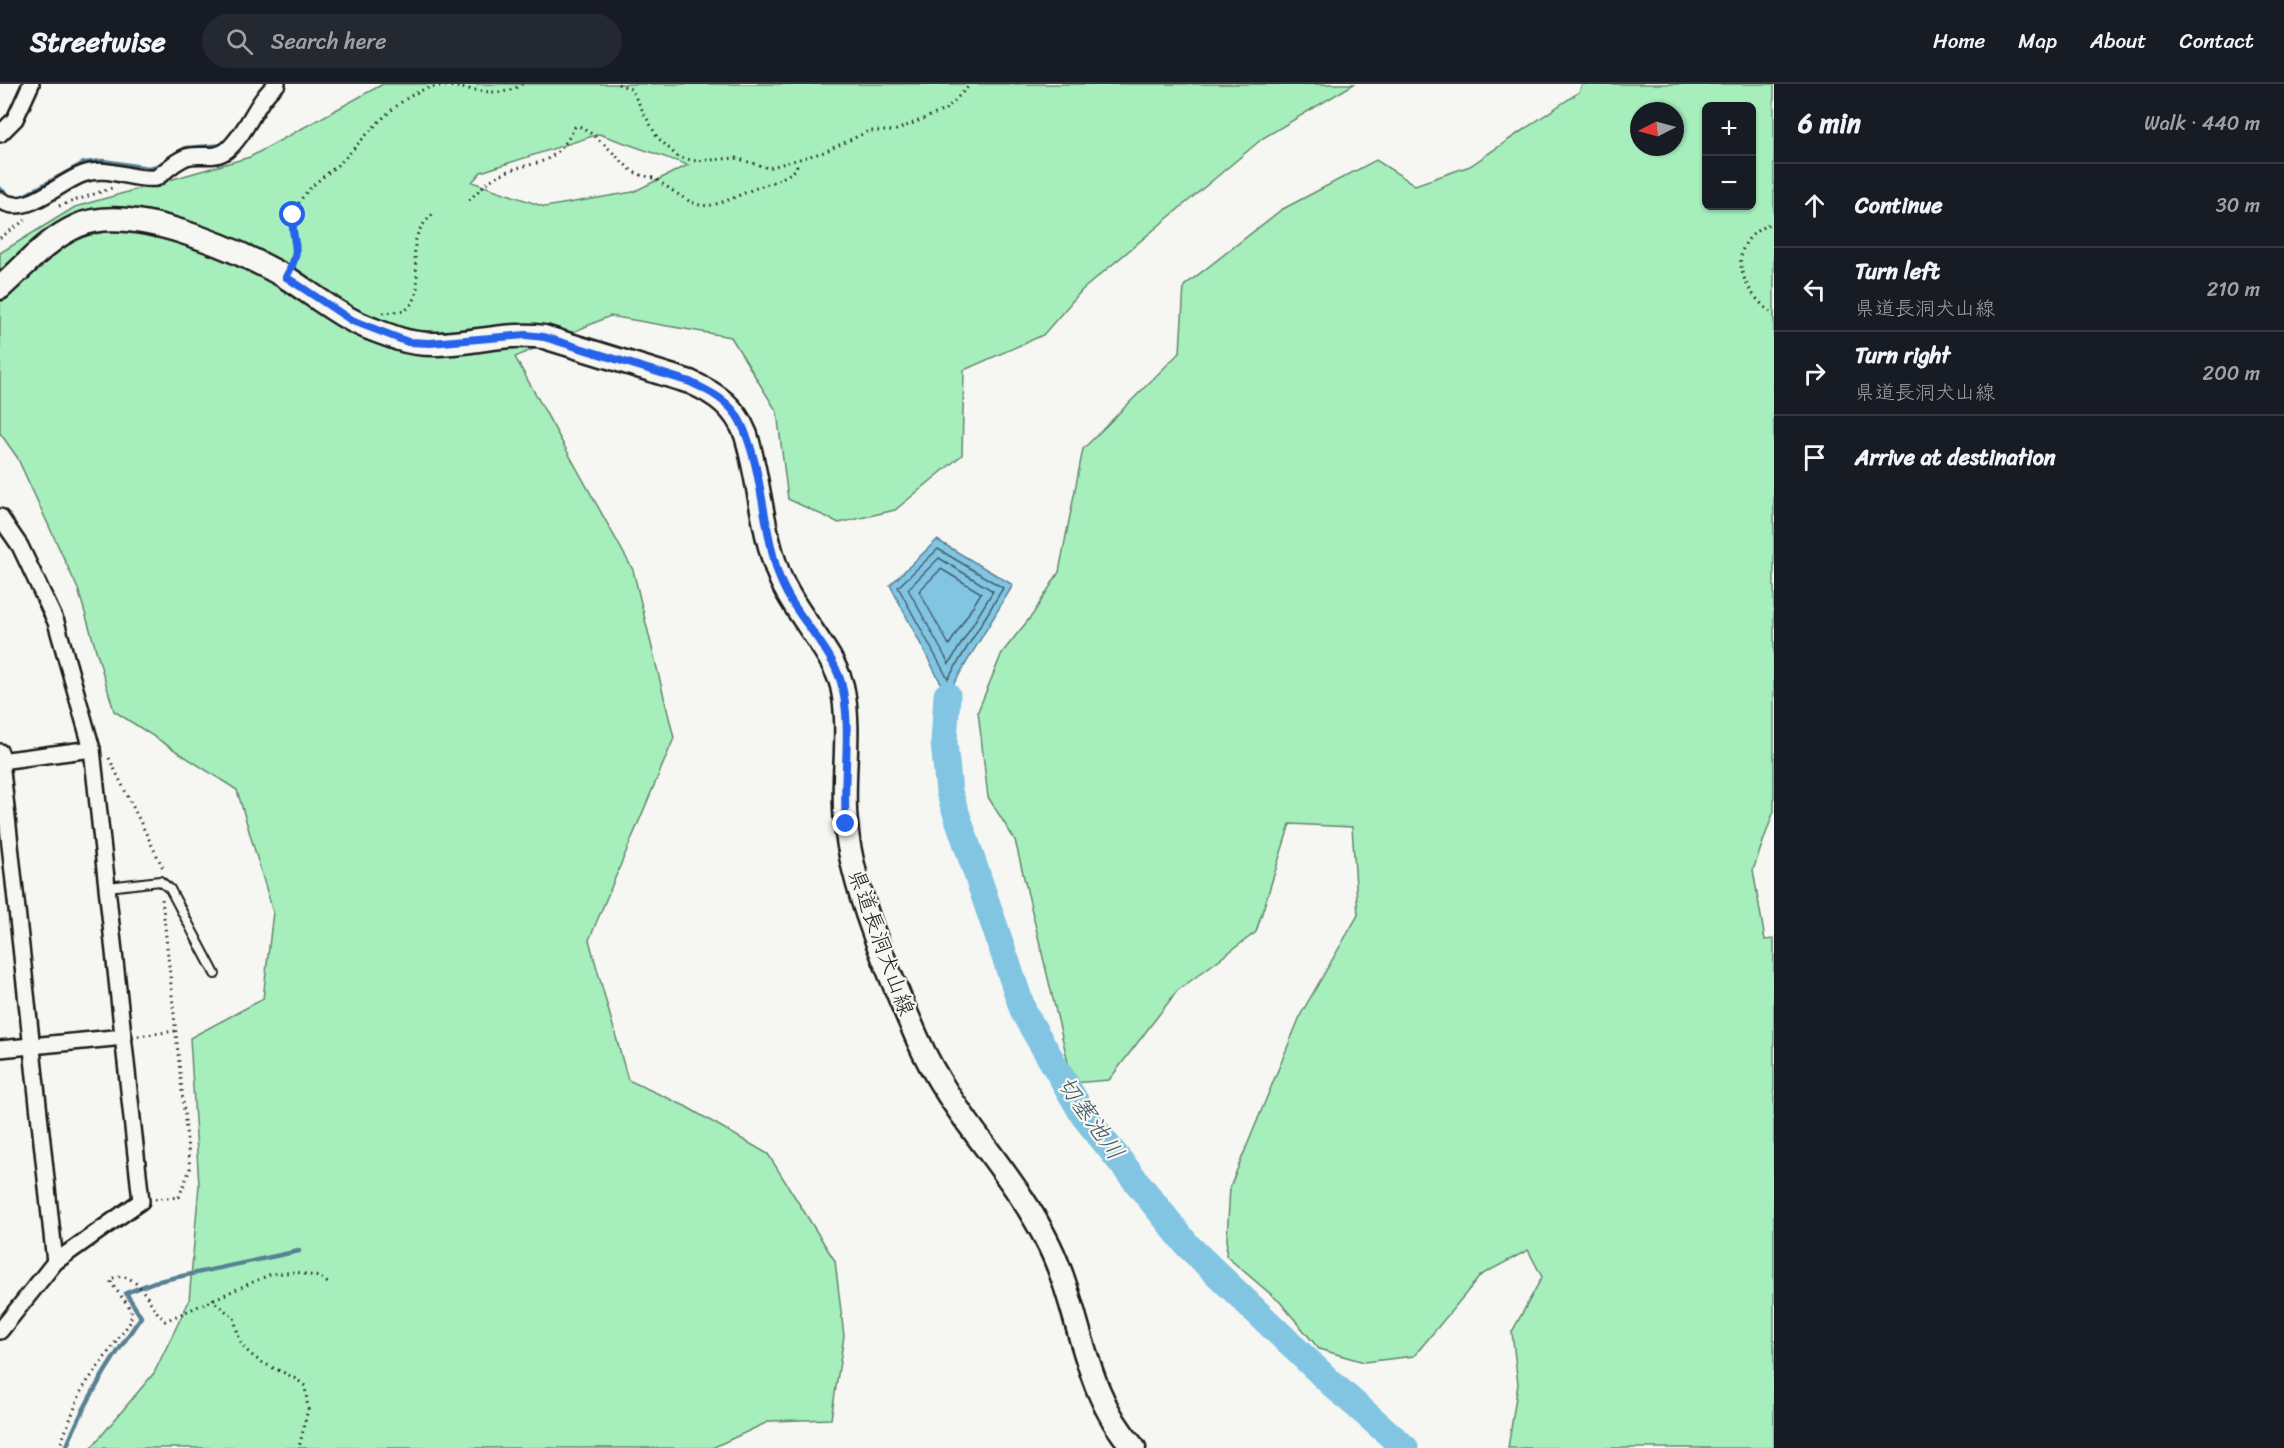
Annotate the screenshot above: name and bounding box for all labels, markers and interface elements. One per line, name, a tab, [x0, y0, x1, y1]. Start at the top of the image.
search box	[202, 14, 622, 68]
text: Streetwise	[30, 17, 166, 66]
text: Search here	[271, 22, 387, 61]
text: Home	[1933, 22, 1985, 60]
text: Map	[2018, 22, 2057, 60]
text: About	[2090, 22, 2147, 60]
text: Contact	[2180, 22, 2254, 60]
icon: search	[223, 25, 256, 58]
text: 6 min	[1798, 100, 1861, 146]
north arrow	[1630, 102, 1684, 156]
map controls	[1702, 102, 1756, 210]
button: +	[1702, 102, 1756, 156]
text: Walk · 440 m	[2144, 106, 2260, 141]
button: −	[1702, 156, 1756, 210]
text: Continue	[1855, 186, 1943, 225]
text: 30 m	[2216, 188, 2260, 223]
icon: ahead	[1798, 189, 1831, 222]
route start	[279, 201, 305, 227]
text: Turn left	[1855, 252, 1940, 291]
text: 210 m	[2207, 272, 2260, 307]
icon: left	[1798, 273, 1831, 306]
text: 県道長洞犬山線	[1855, 291, 1995, 326]
text: Turn right	[1855, 336, 1950, 375]
text: 200 m	[2203, 356, 2260, 391]
icon: right	[1798, 357, 1831, 390]
text: 県道長洞犬山線	[1855, 375, 1995, 410]
text: Arrive at destination	[1855, 438, 2056, 477]
icon: arrive	[1798, 441, 1831, 474]
route end	[832, 810, 858, 836]
street label: 県道長洞犬山線	[837, 863, 926, 1021]
water label: 切塞池川	[1046, 1067, 1136, 1169]

